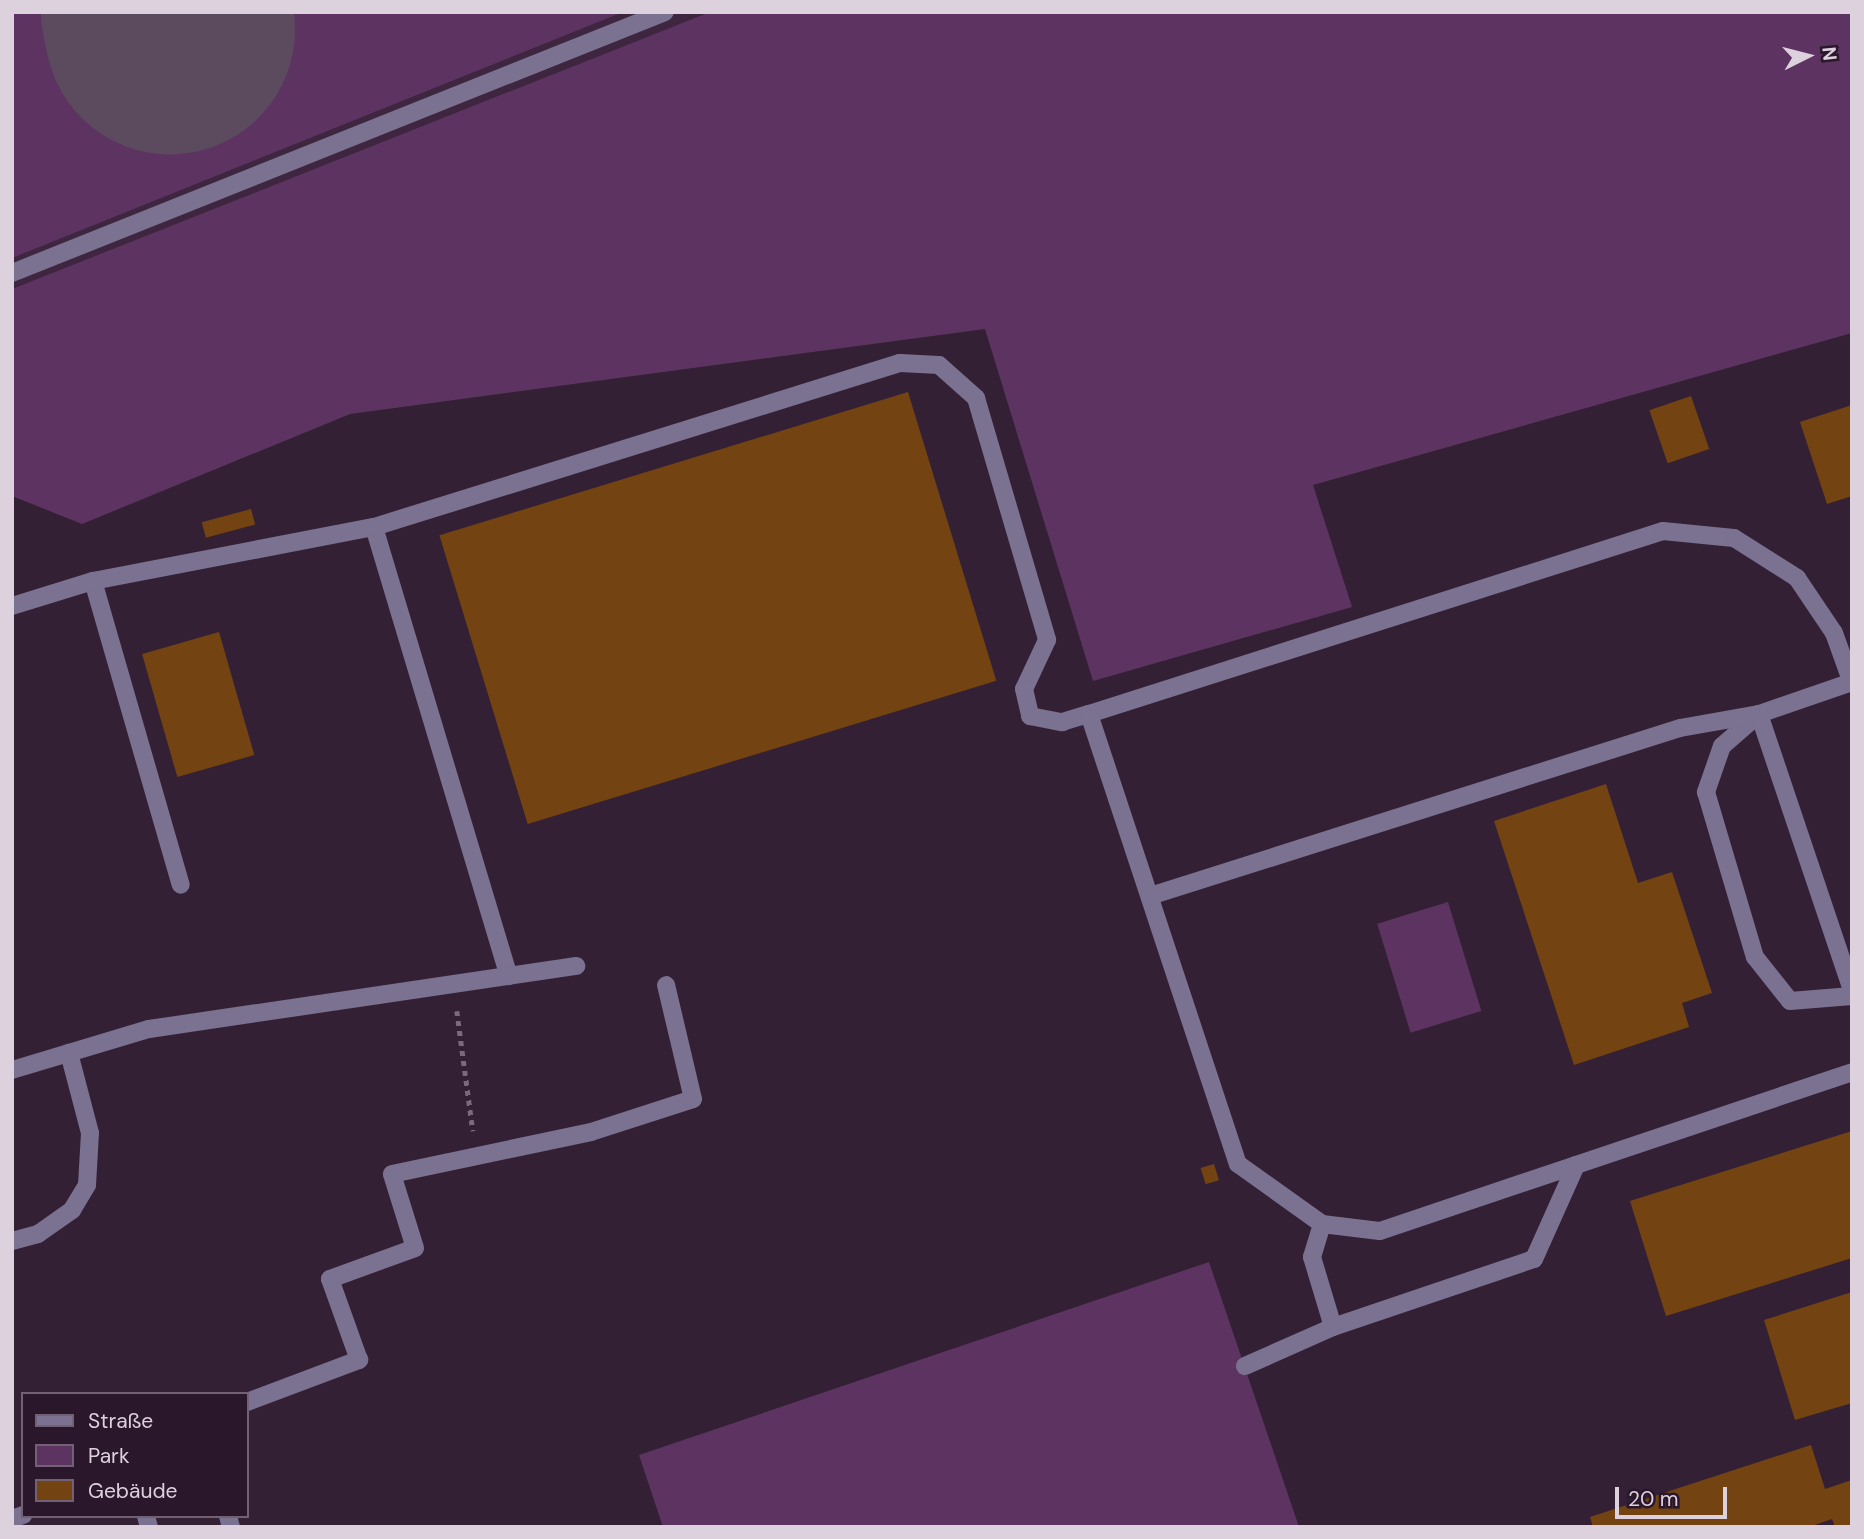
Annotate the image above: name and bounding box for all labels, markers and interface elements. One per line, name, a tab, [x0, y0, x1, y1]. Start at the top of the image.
north arrow	[1773, 21, 1843, 91]
text: N	[1816, 46, 1843, 62]
legend	[21, 1392, 248, 1518]
text: Straße	[88, 1407, 153, 1435]
text: Park	[88, 1442, 129, 1470]
scale bar	[1619, 1472, 1731, 1516]
text: Gebäude	[88, 1477, 178, 1505]
text: 20 m	[1628, 1485, 1679, 1513]

